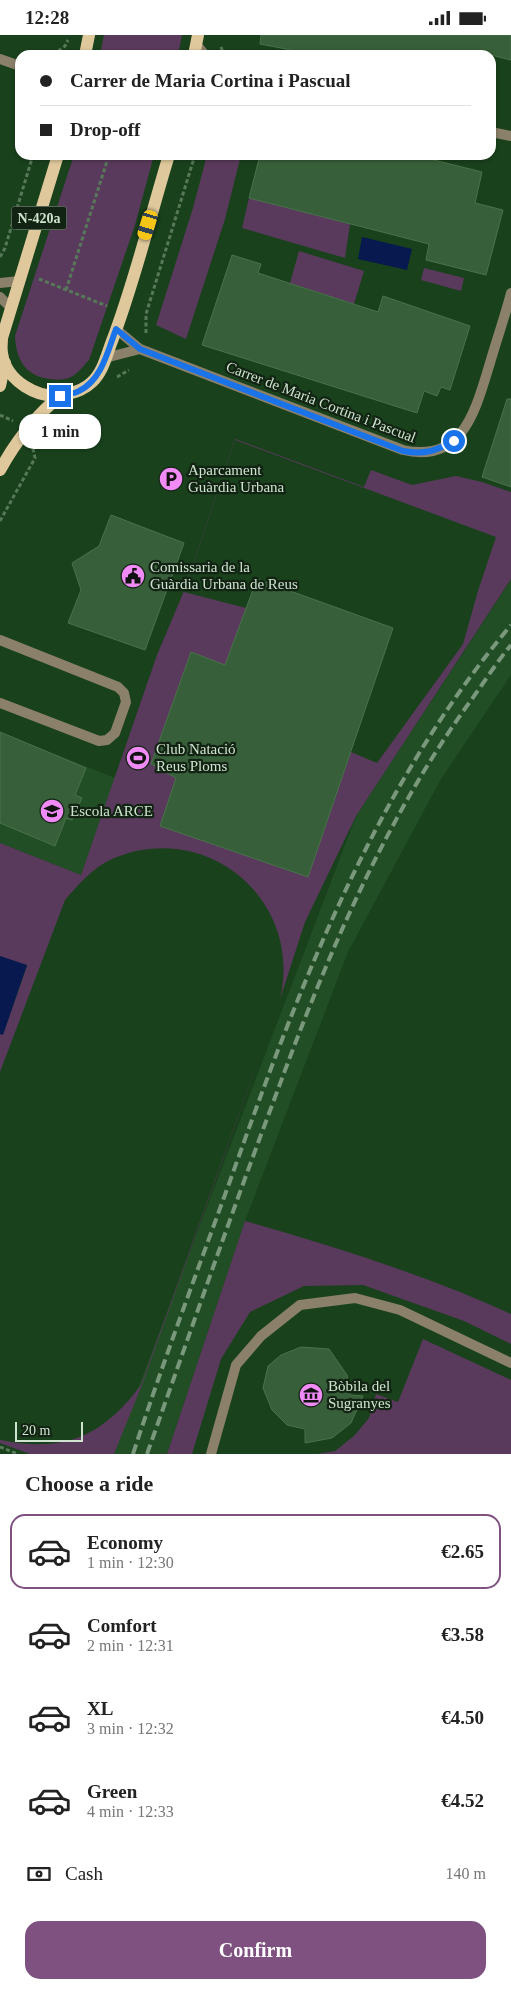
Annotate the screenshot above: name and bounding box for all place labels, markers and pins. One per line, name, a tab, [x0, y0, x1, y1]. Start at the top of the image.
place label: Aparcament Guàrdia Urbana	[188, 462, 285, 495]
parking icon: Aparcament Guàrdia Urbana	[158, 466, 184, 492]
place label: Comissaria de la Guàrdia Urbana de Reus	[150, 559, 298, 592]
public building icon: Comissaria de la Guàrdia Urbana de Reus	[120, 563, 146, 589]
place label: Club Natació Reus Ploms	[156, 741, 236, 774]
sports icon: Club Natació Reus Ploms	[125, 745, 151, 771]
school or university icon: Escola ARCE	[39, 798, 65, 824]
place label: Escola ARCE	[70, 803, 153, 819]
place label: Bòbila del Sugranyes	[328, 1378, 391, 1411]
museum icon: Bòbila del Sugranyes	[298, 1382, 324, 1408]

